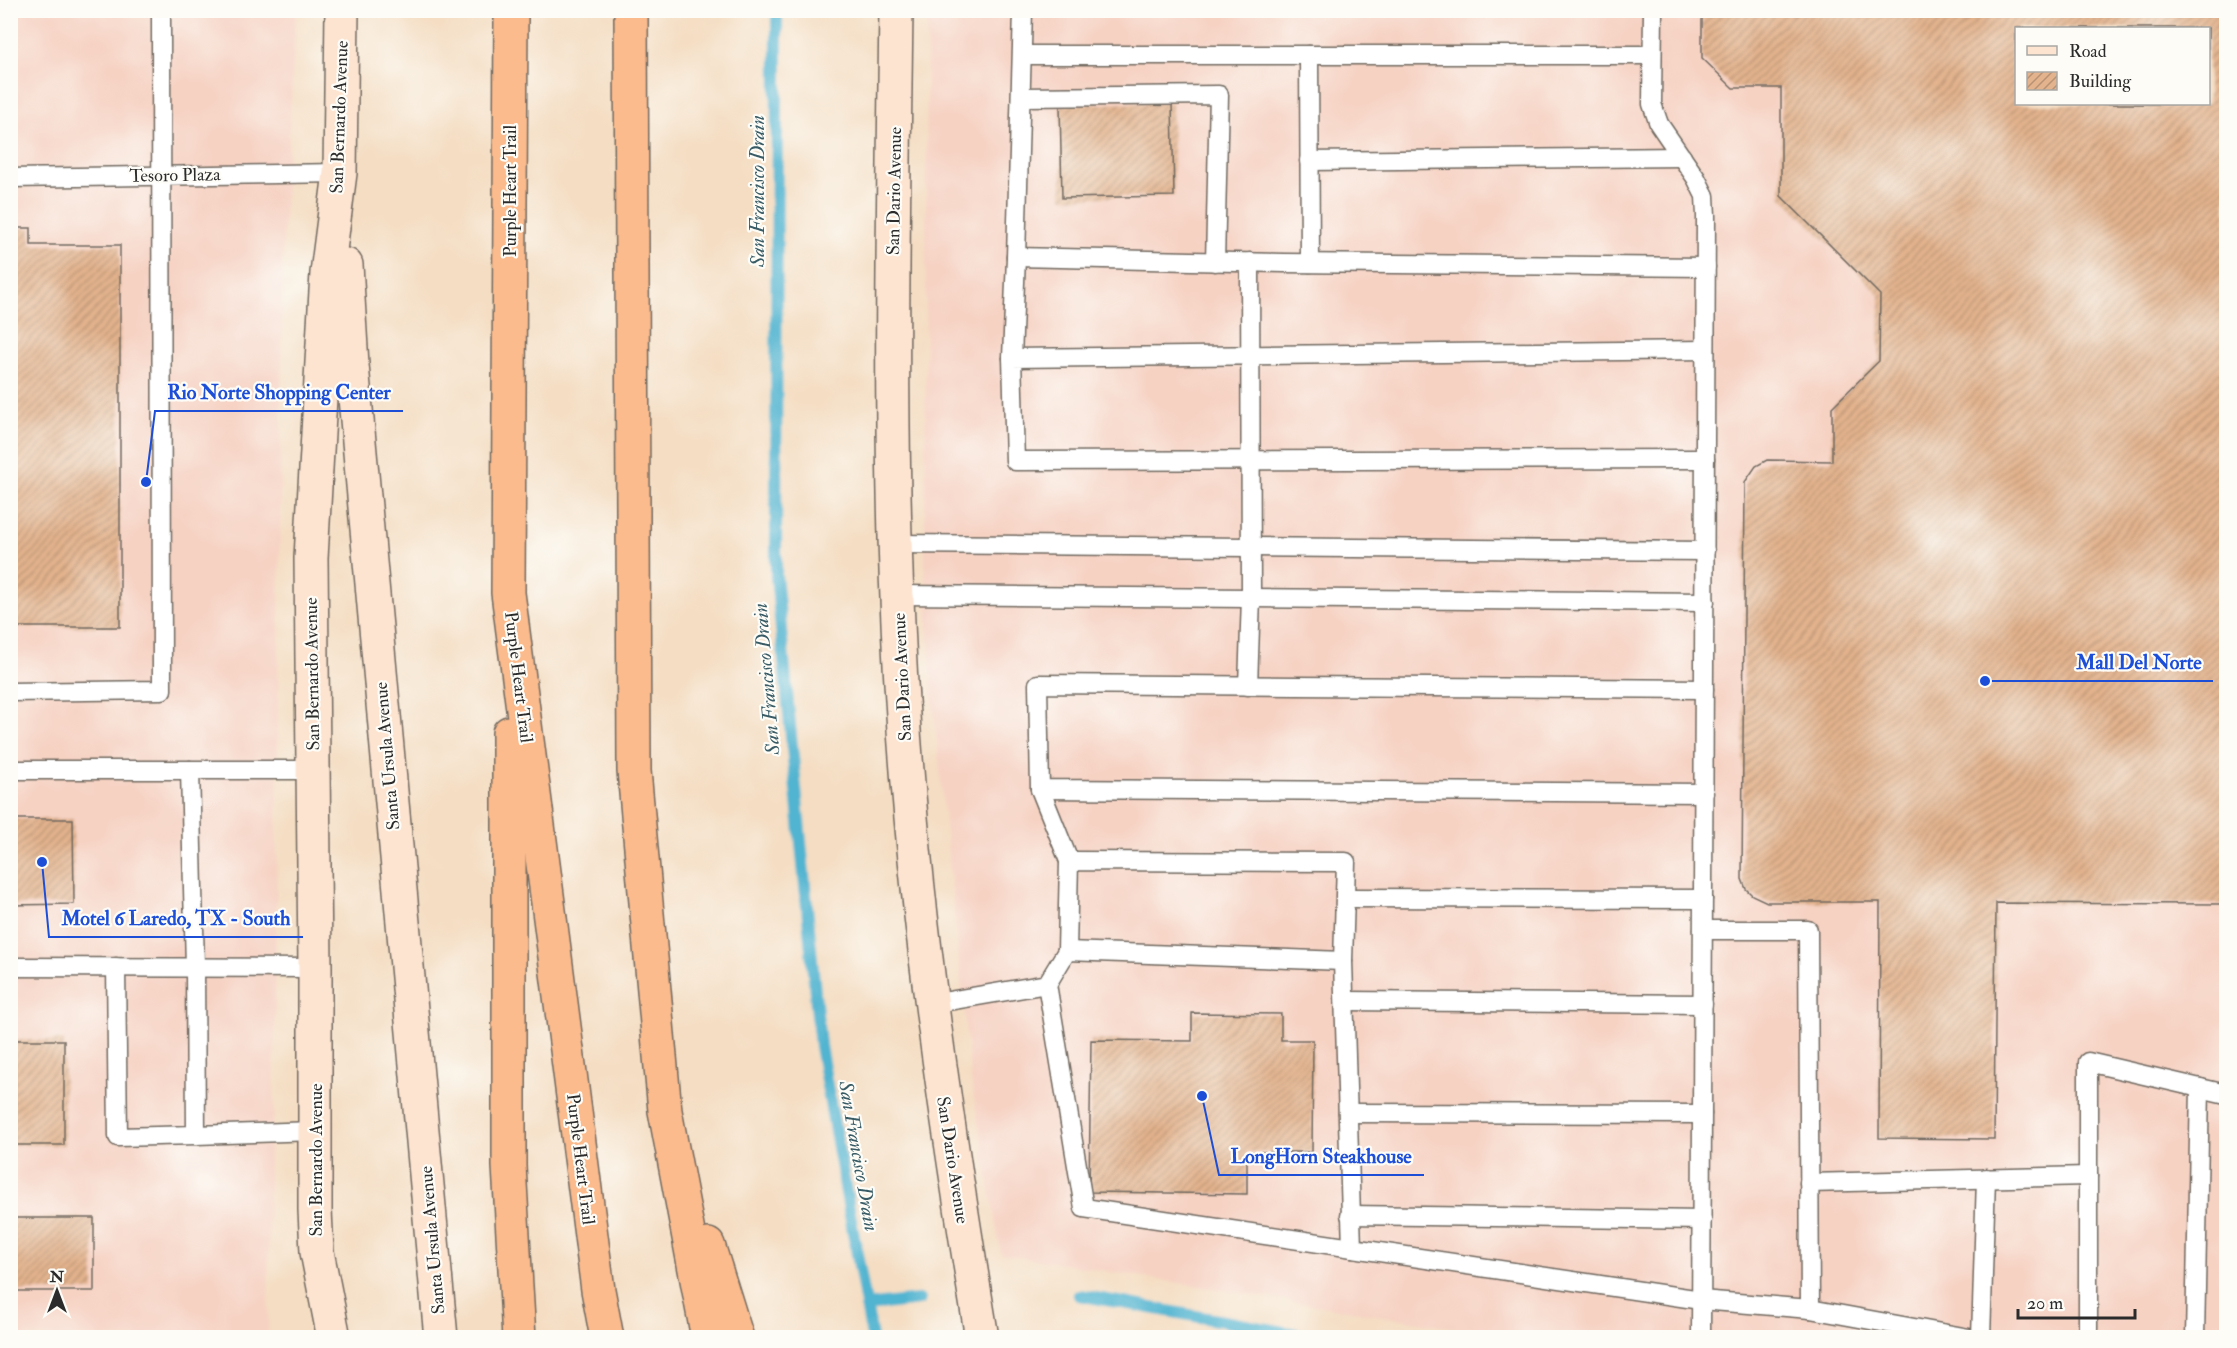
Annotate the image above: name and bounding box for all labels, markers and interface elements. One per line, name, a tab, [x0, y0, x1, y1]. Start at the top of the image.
legend	[2015, 27, 2210, 105]
street label: San Bernardo Avenue	[325, 40, 354, 194]
text: Road	[2069, 40, 2107, 63]
text: Building	[2069, 70, 2132, 93]
water label: San Francisco Drain	[745, 115, 770, 268]
street label: Purple Heart Trail	[499, 125, 522, 257]
street label: San Dario Avenue	[882, 126, 907, 255]
street label: Tesoro Plaza	[129, 163, 221, 188]
callout: Rio Norte Shopping Center	[155, 373, 403, 411]
text: Rio Norte Shopping Center	[167, 380, 391, 406]
street label: San Bernardo Avenue	[300, 597, 325, 751]
water label: San Francisco Drain	[747, 602, 786, 757]
street label: Purple Heart Trail	[499, 610, 538, 744]
street label: San Dario Avenue	[888, 612, 917, 742]
callout: Mall Del Norte	[2064, 643, 2213, 681]
text: Mall Del Norte	[2075, 650, 2202, 675]
street label: Santa Ursula Avenue	[370, 681, 405, 831]
callout: Motel 6 Laredo, TX - South	[49, 899, 303, 937]
text: Motel 6 Laredo, TX - South	[60, 906, 291, 931]
water label: San Francisco Drain	[833, 1078, 884, 1233]
street label: San Bernardo Avenue	[305, 1083, 328, 1237]
street label: Purple Heart Trail	[561, 1092, 600, 1226]
street label: San Dario Avenue	[931, 1095, 974, 1226]
callout: LongHorn Steakhouse	[1219, 1137, 1424, 1175]
text: LongHorn Steakhouse	[1230, 1144, 1412, 1170]
street label: Santa Ursula Avenue	[415, 1165, 450, 1315]
north arrow	[27, 1261, 87, 1321]
text: N	[49, 1267, 65, 1287]
scale bar	[2018, 1282, 2135, 1320]
text: 20 m	[2027, 1292, 2063, 1315]

